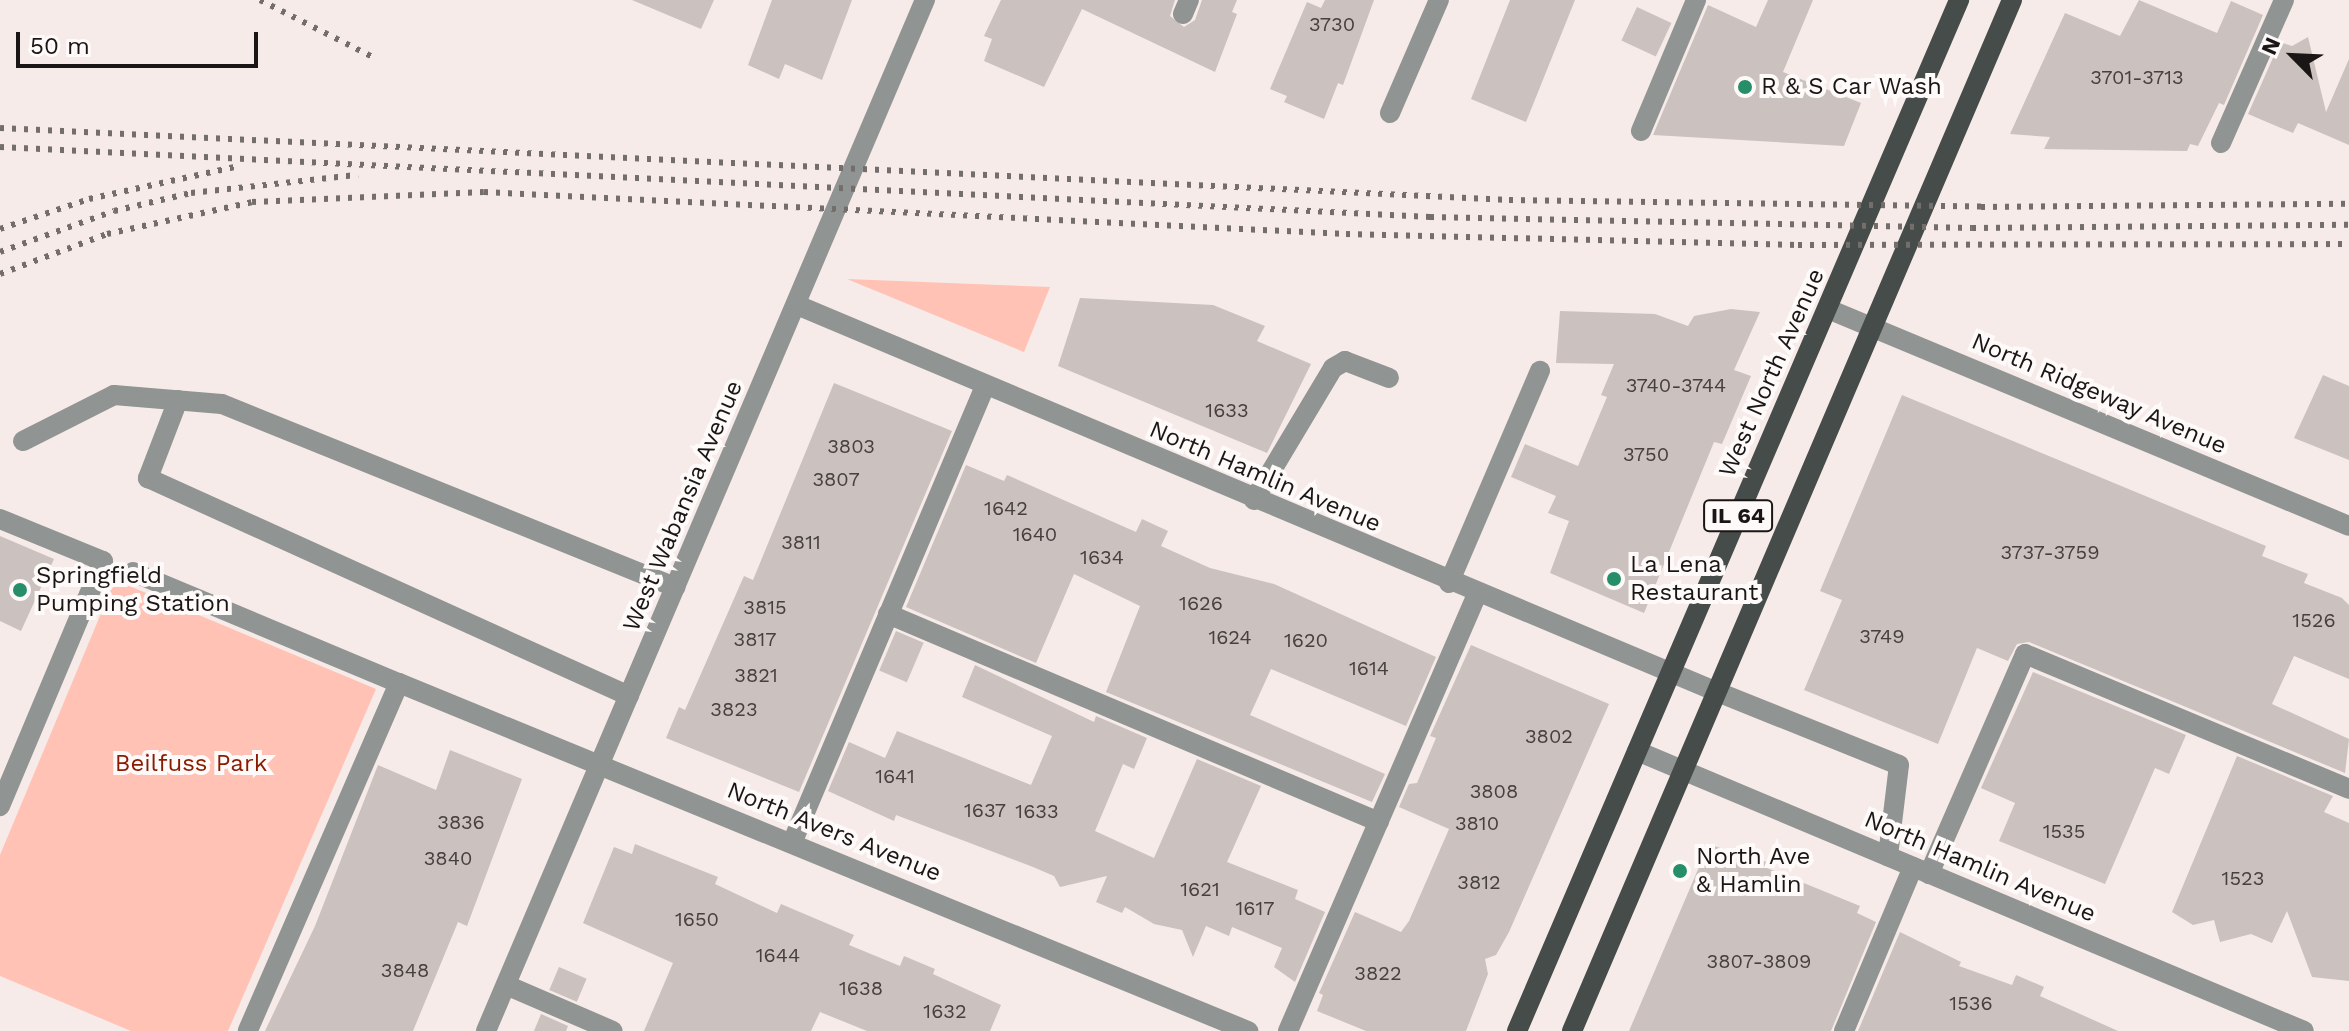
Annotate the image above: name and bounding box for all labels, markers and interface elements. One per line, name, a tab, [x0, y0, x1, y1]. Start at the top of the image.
house number: 3730	[1309, 12, 1355, 36]
scale bar	[20, 16, 262, 66]
north arrow	[2253, 16, 2333, 96]
text: 50 m	[30, 32, 90, 60]
text: N	[2256, 33, 2285, 59]
house number: 3701-3713	[2090, 65, 2184, 89]
place label: R & S Car Wash	[1761, 73, 1943, 101]
marker: R & S Car Wash	[1736, 78, 1754, 96]
street label: West North Avenue	[1713, 264, 1831, 482]
street label: North Ridgeway Avenue	[1966, 327, 2232, 461]
house number: 3740-3744	[1626, 373, 1726, 397]
street label: West Wabansia Avenue	[617, 375, 749, 637]
house number: 1633	[1205, 398, 1249, 422]
street label: North Hamlin Avenue	[1145, 415, 1385, 539]
house number: 3803	[827, 434, 875, 458]
house number: 3750	[1623, 442, 1669, 466]
house number: 3807	[812, 467, 860, 491]
house number: 1642	[984, 496, 1028, 520]
road number: IL 64	[1702, 498, 1774, 534]
house number: 1640	[1013, 522, 1057, 546]
house number: 3811	[781, 530, 821, 554]
house number: 3737-3759	[2000, 540, 2100, 564]
house number: 1634	[1080, 545, 1124, 569]
place label: La Lena Restaurant	[1630, 551, 1758, 607]
place label: Springfield Pumping Station	[36, 562, 230, 618]
marker: La Lena Restaurant	[1605, 570, 1623, 588]
marker: Springfield Pumping Station	[11, 581, 29, 599]
house number: 1626	[1179, 591, 1223, 615]
house number: 3815	[743, 595, 787, 619]
house number: 1526	[2292, 608, 2336, 632]
house number: 3749	[1859, 624, 1905, 648]
house number: 1624	[1208, 625, 1252, 649]
house number: 3817	[734, 627, 776, 651]
house number: 1620	[1284, 628, 1328, 652]
house number: 1614	[1349, 656, 1389, 680]
house number: 3821	[734, 663, 778, 687]
house number: 3823	[710, 697, 758, 721]
house number: 3802	[1525, 724, 1573, 748]
park label: Beilfuss Park	[115, 750, 267, 778]
house number: 1641	[875, 764, 915, 788]
street label: North Avers Avenue	[722, 775, 946, 889]
house number: 3808	[1470, 779, 1518, 803]
house number: 1637	[964, 798, 1006, 822]
house number: 1633	[1015, 799, 1059, 823]
street label: North Hamlin Avenue	[1860, 805, 2100, 929]
house number: 3836	[437, 810, 485, 834]
house number: 3810	[1455, 811, 1499, 835]
house number: 1535	[2043, 819, 2085, 843]
place label: North Ave & Hamlin	[1696, 843, 1811, 899]
house number: 3840	[424, 846, 472, 870]
marker: North Ave & Hamlin	[1671, 862, 1689, 880]
house number: 1523	[2222, 866, 2264, 890]
house number: 3812	[1457, 870, 1501, 894]
house number: 1621	[1180, 877, 1220, 901]
house number: 1617	[1236, 896, 1274, 920]
house number: 1650	[675, 907, 719, 931]
house number: 1644	[756, 943, 800, 967]
house number: 3807-3809	[1707, 949, 1811, 973]
house number: 3848	[381, 958, 429, 982]
house number: 3822	[1354, 961, 1402, 985]
house number: 1638	[839, 976, 883, 1000]
house number: 1536	[1949, 991, 1993, 1015]
house number: 1632	[923, 999, 967, 1023]

